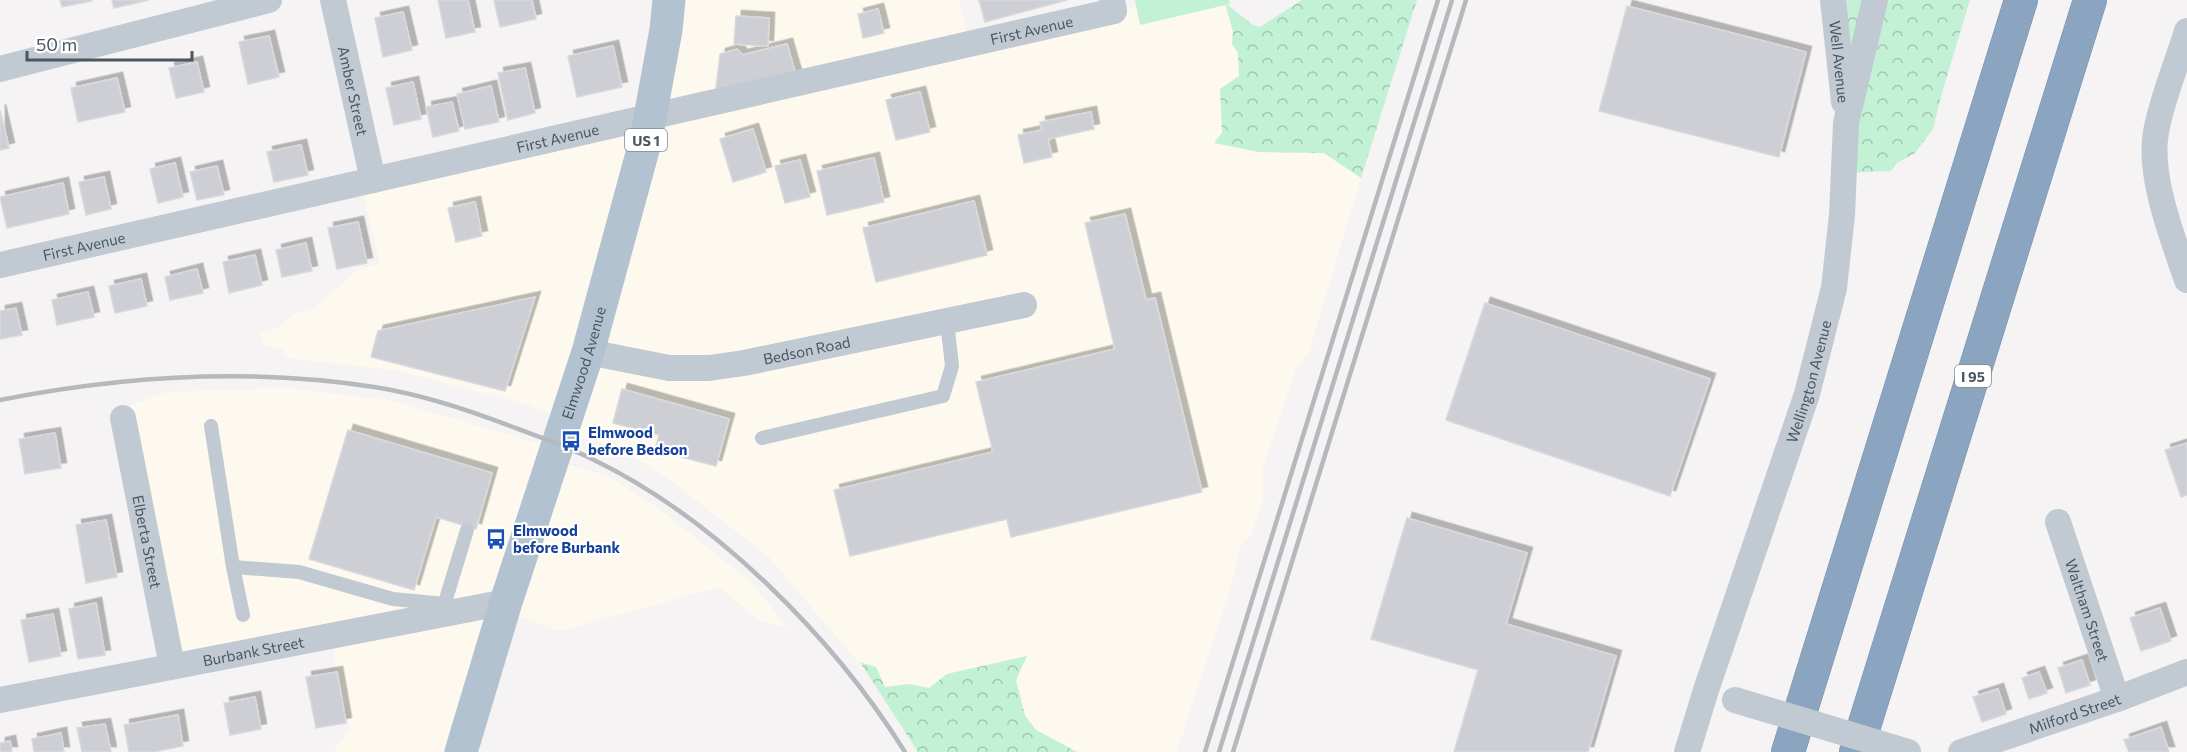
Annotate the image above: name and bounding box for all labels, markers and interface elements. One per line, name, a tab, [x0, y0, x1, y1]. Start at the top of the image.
street label: First Avenue	[989, 12, 1075, 48]
street label: Well Avenue	[1826, 20, 1853, 104]
scale bar	[27, 24, 192, 62]
text: 50 m	[36, 33, 77, 55]
street label: Amber Street	[334, 44, 372, 137]
street label: First Avenue	[515, 120, 601, 156]
road number: US 1	[625, 129, 667, 151]
street label: First Avenue	[41, 228, 127, 264]
street label: Elmwood Avenue	[558, 304, 609, 421]
street label: Wellington Avenue	[1782, 318, 1834, 445]
street label: Bedson Road	[762, 332, 852, 368]
road number: I 95	[1955, 365, 1991, 387]
place label: Elmwood before Bedson	[588, 423, 688, 458]
bus stop icon: Elmwood before Bedson	[559, 429, 583, 453]
street label: Elberta Street	[129, 493, 165, 590]
place label: Elmwood before Burbank	[513, 521, 620, 556]
bus stop icon: Elmwood before Burbank	[484, 527, 508, 551]
street label: Waltham Street	[2062, 557, 2113, 664]
street label: Burbank Street	[201, 632, 306, 670]
street label: Milford Street	[2026, 689, 2123, 737]

